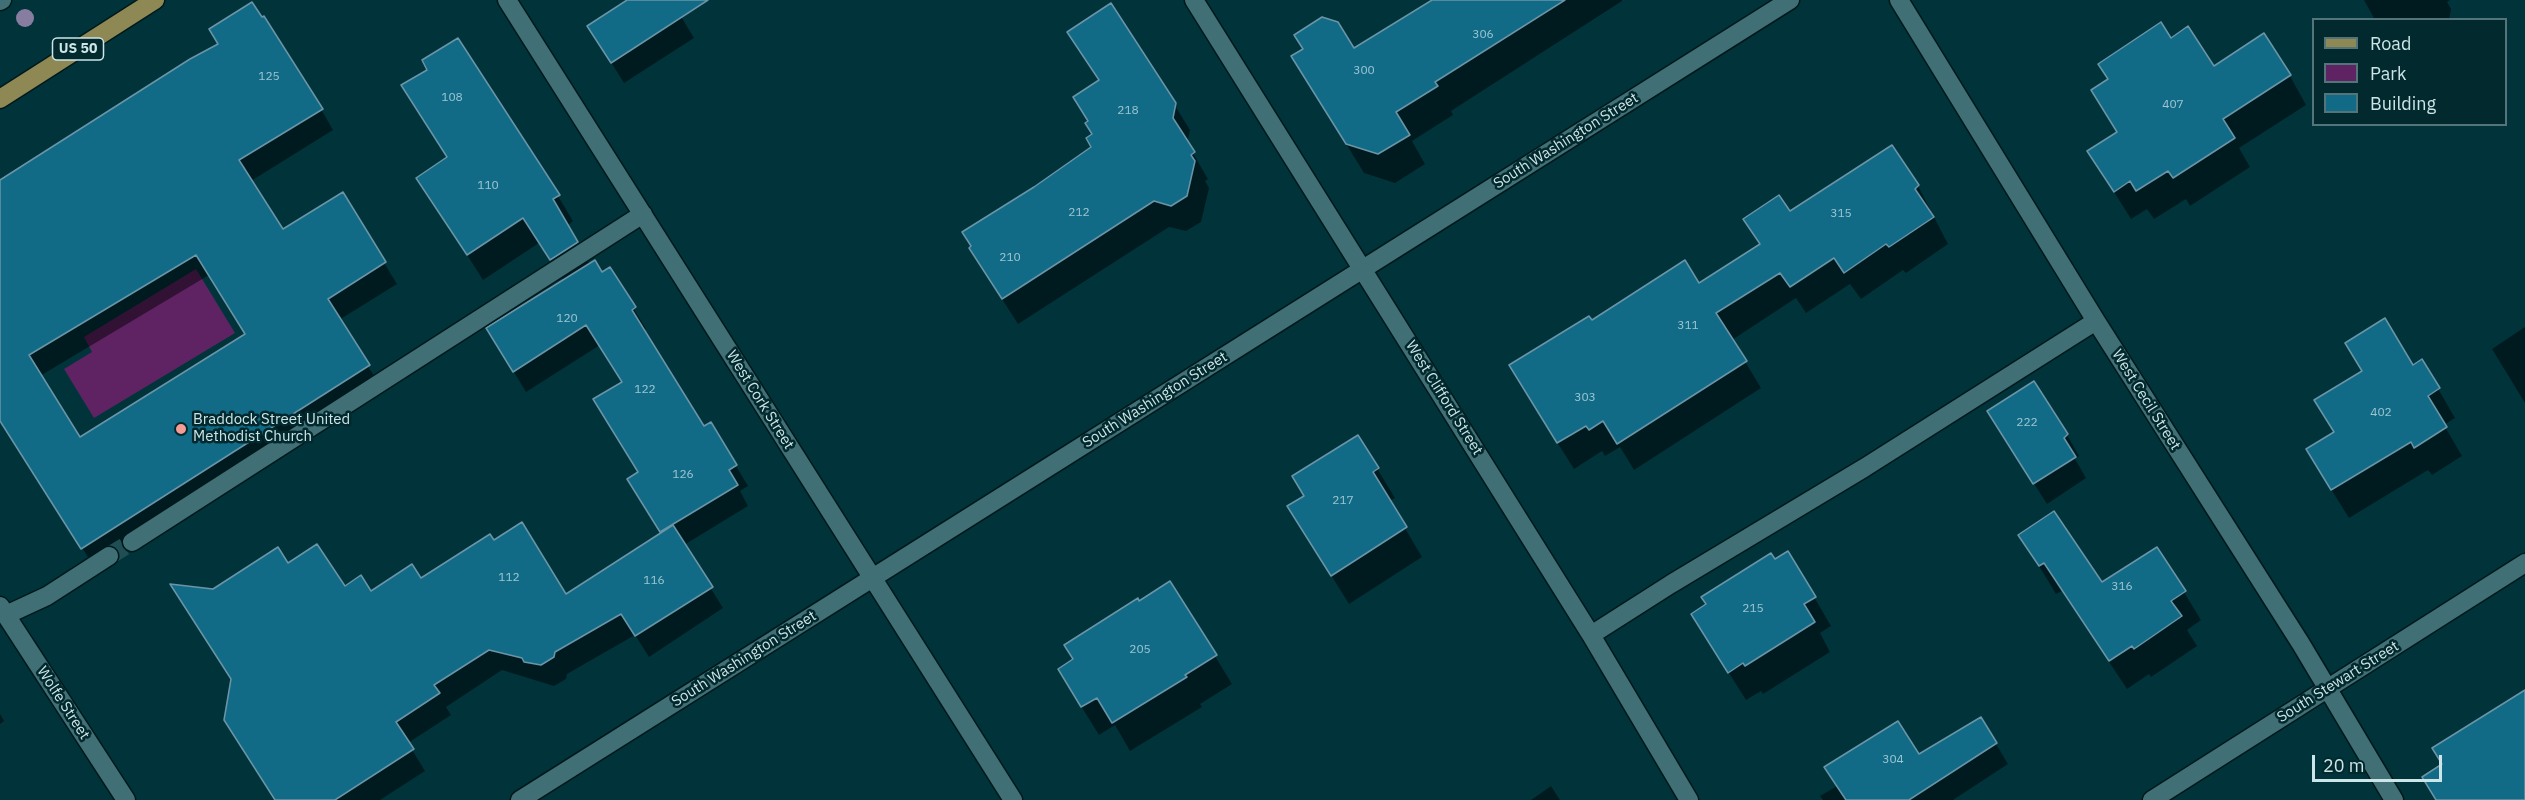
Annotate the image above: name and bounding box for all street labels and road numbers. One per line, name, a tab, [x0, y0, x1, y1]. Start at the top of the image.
road number: US 50	[52, 38, 104, 60]
street label: South Washington Street	[1490, 89, 1642, 193]
street label: West Clifford Street	[1402, 338, 1486, 458]
street label: West Cecil Street	[2108, 346, 2184, 454]
street label: West Cork Street	[722, 347, 798, 453]
street label: South Washington Street	[1079, 348, 1231, 452]
street label: South Washington Street	[668, 607, 820, 711]
street label: South Stewart Street	[2274, 637, 2402, 727]
street label: Wolfe Street	[33, 663, 93, 743]

